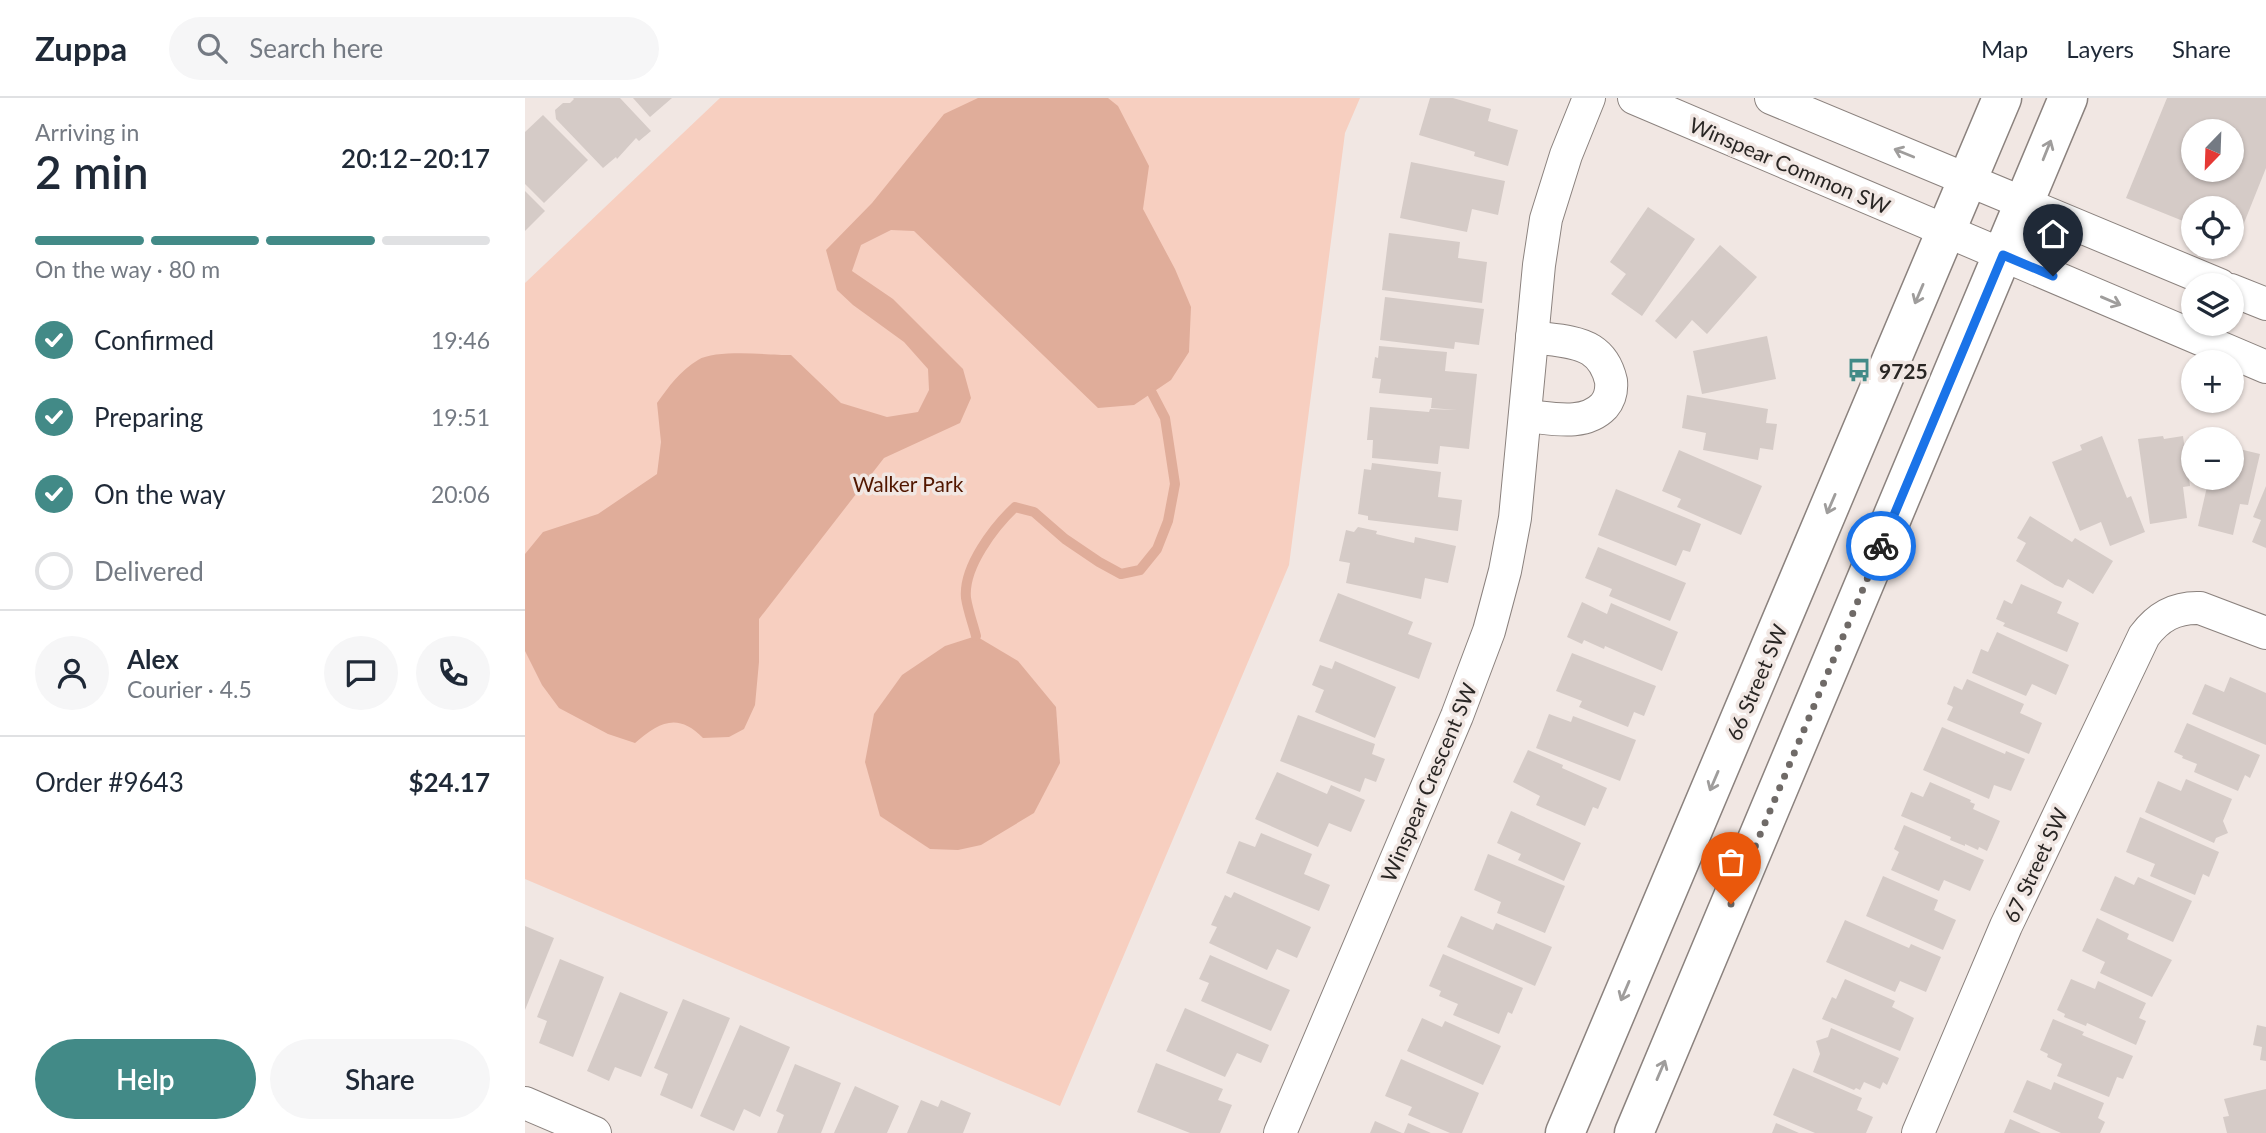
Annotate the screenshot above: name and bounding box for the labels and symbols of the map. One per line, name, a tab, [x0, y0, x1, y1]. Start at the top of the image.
street label: Winspear Common SW	[1686, 111, 1894, 219]
north arrow	[2181, 119, 2243, 182]
one-way arrow	[2041, 140, 2054, 162]
one-way arrow	[1894, 145, 1916, 158]
pin	[2023, 204, 2083, 276]
one-way arrow	[1912, 283, 1925, 305]
one-way arrow	[2100, 295, 2122, 308]
bus stop icon: 9725	[1845, 356, 1873, 384]
place label: 9725	[1879, 358, 1928, 383]
park label: Walker Park	[853, 471, 964, 496]
one-way arrow	[1823, 493, 1836, 514]
courier	[1846, 511, 1916, 581]
street label: 66 Street SW	[1720, 620, 1792, 744]
street label: Winspear Crescent SW	[1375, 679, 1481, 885]
one-way arrow	[1707, 770, 1720, 792]
street label: 67 Street SW	[1998, 804, 2073, 926]
pin	[1701, 832, 1761, 904]
one-way arrow	[1618, 980, 1631, 1001]
one-way arrow	[1655, 1060, 1668, 1081]

